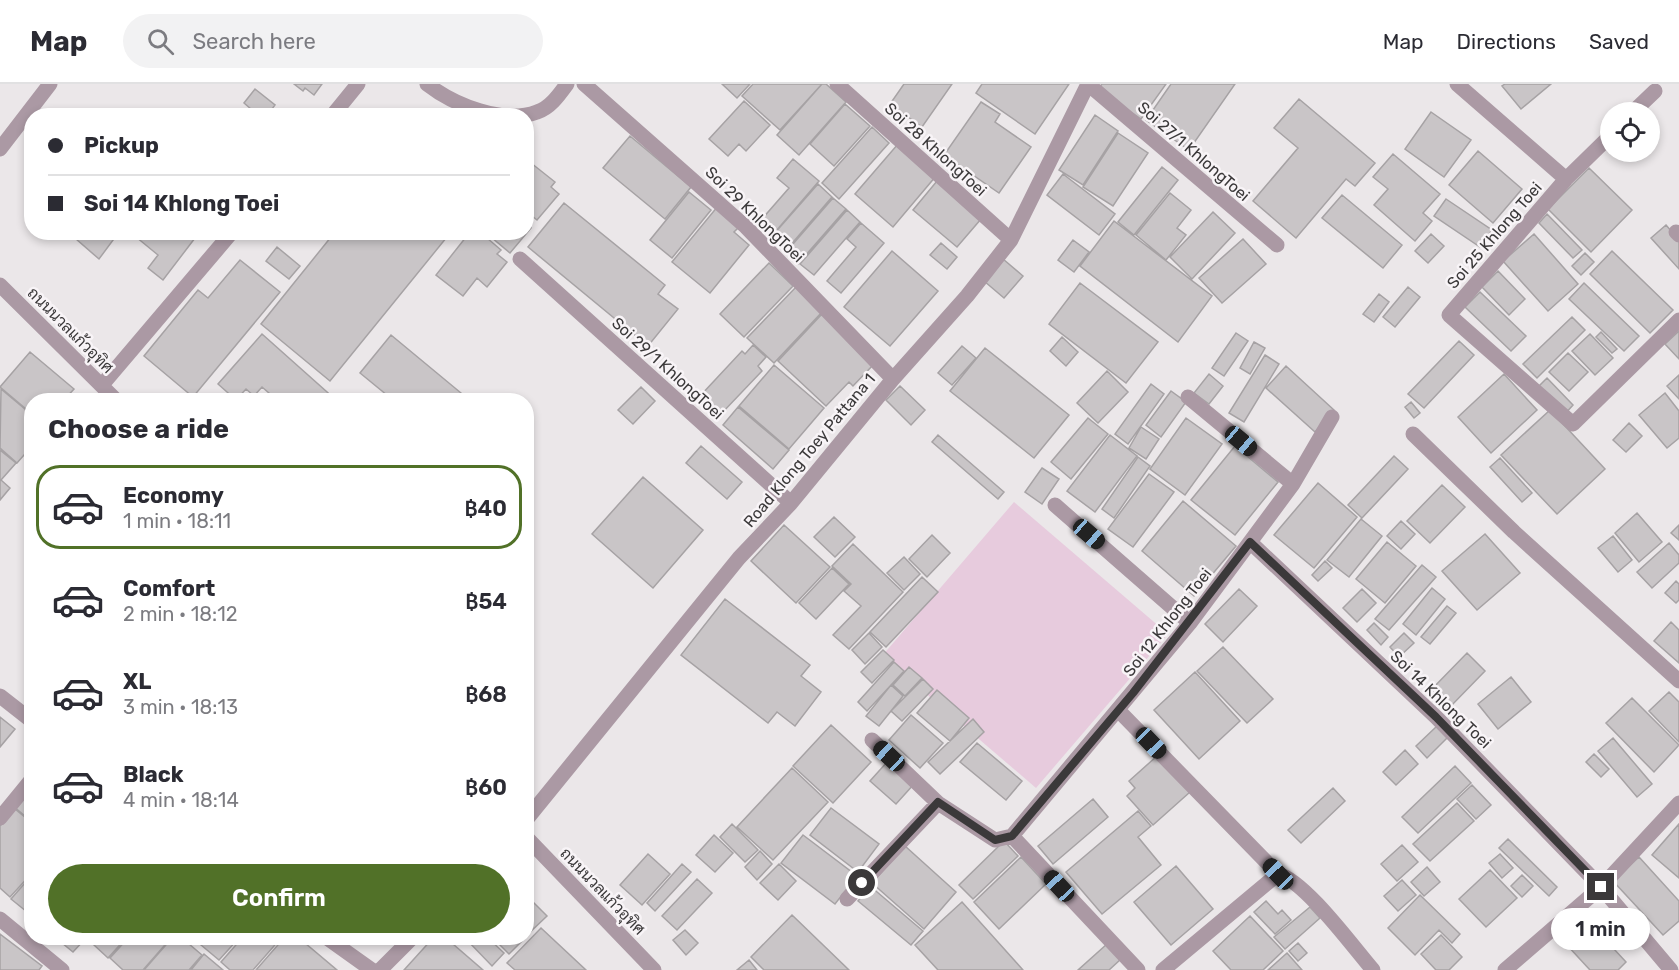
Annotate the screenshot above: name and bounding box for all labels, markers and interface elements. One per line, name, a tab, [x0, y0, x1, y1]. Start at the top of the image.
search box	[123, 14, 543, 68]
text: Map	[30, 25, 87, 58]
icon: search	[144, 25, 177, 58]
text: Search here	[192, 28, 316, 55]
text: Map	[1383, 29, 1424, 54]
text: Directions	[1457, 29, 1556, 54]
text: Saved	[1589, 29, 1649, 54]
street label: Soi 27/1 KhlongToei	[1134, 98, 1254, 205]
street label: Soi 28 KhlongToei	[881, 99, 991, 200]
map controls	[1600, 102, 1660, 162]
button: locate	[1600, 102, 1660, 162]
text: Pickup	[84, 132, 159, 159]
street label: Soi 29 KhlongToei	[701, 162, 808, 266]
street label: Soi 25 Khlong Toei	[1443, 178, 1546, 292]
text: Soi 14 Khlong Toei	[84, 190, 279, 217]
street label: ถนนนวลแก้วอุทิศ	[22, 283, 118, 379]
street label: Soi 29/1 KhlongToei	[608, 313, 727, 423]
street label: Road Klong Toey Pattana 1	[740, 370, 879, 531]
text: Choose a ride	[48, 413, 229, 445]
car	[1221, 423, 1261, 459]
icon: car	[51, 480, 105, 534]
text: Economy	[123, 482, 224, 509]
text: ฿40	[464, 495, 507, 522]
text: 1 min · 18:11	[123, 509, 231, 533]
car	[1070, 515, 1108, 553]
street label: Soi 12 Khlong Toei	[1119, 564, 1216, 680]
icon: car	[51, 573, 105, 627]
text: Comfort	[123, 575, 215, 602]
text: ฿54	[465, 588, 507, 615]
text: 2 min · 18:12	[123, 602, 237, 626]
street label: Soi 14 Khlong Toei	[1386, 646, 1495, 752]
icon: car	[51, 666, 105, 720]
text: XL	[123, 668, 151, 695]
text: ฿68	[465, 681, 507, 708]
text: 3 min · 18:13	[123, 695, 238, 719]
car	[1132, 724, 1170, 762]
car	[870, 737, 908, 775]
icon: car	[51, 759, 105, 813]
text: Black	[123, 761, 184, 788]
text: ฿60	[465, 774, 507, 801]
text: 4 min · 18:14	[123, 788, 239, 812]
street label: ถนนนวลแก้วอุทิศ	[555, 843, 650, 940]
car	[1259, 855, 1297, 893]
button: Confirm	[48, 864, 510, 933]
car	[1040, 867, 1078, 905]
route start	[848, 869, 875, 896]
route end	[1587, 873, 1614, 900]
callout: 1 min	[1552, 908, 1650, 950]
text: 1 min	[1575, 917, 1626, 941]

